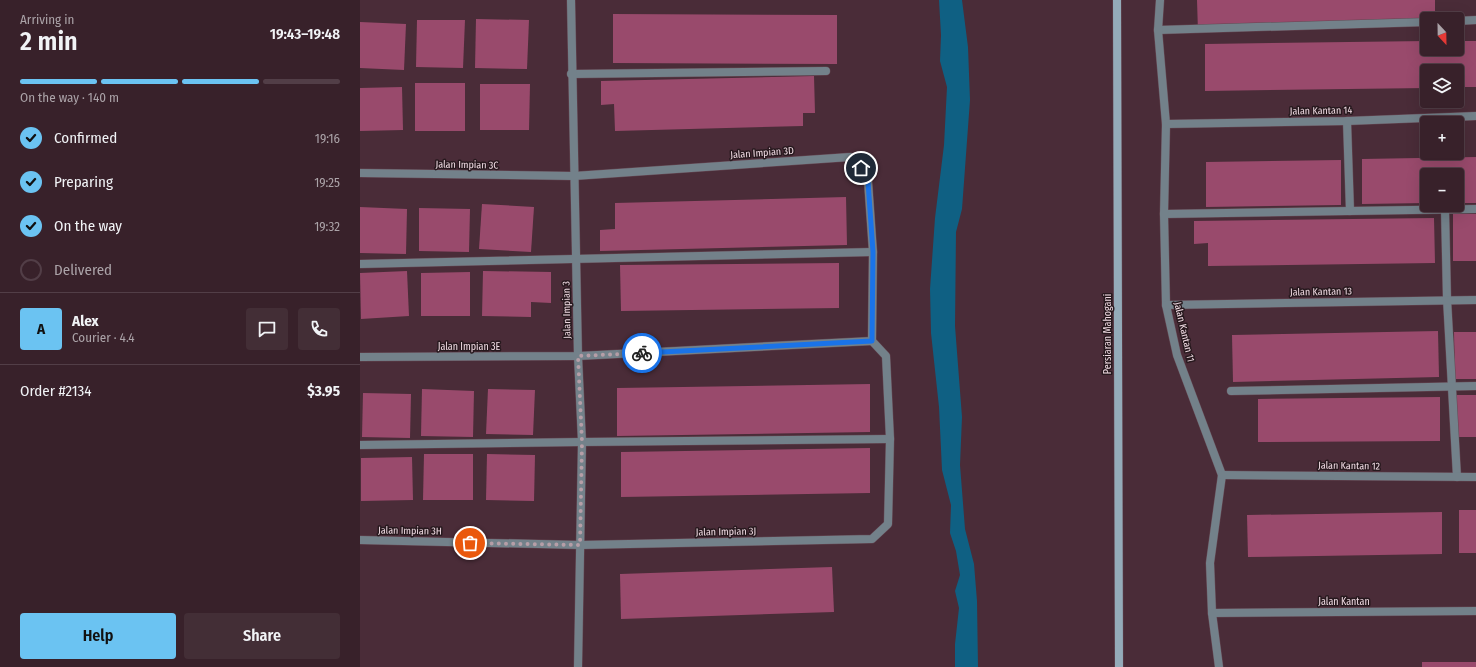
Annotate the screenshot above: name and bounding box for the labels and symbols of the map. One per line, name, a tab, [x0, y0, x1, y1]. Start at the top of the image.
north arrow	[1420, 12, 1464, 56]
street label: Jalan Kantan 14	[1290, 104, 1352, 118]
street label: Jalan Impian 3D	[730, 145, 794, 161]
pin	[844, 151, 878, 185]
street label: Jalan Impian 3C	[435, 158, 499, 172]
street label: Jalan Impian 3	[560, 281, 574, 339]
street label: Jalan Kantan 13	[1290, 285, 1353, 299]
street label: Persiaran Mahogani	[1102, 294, 1114, 374]
street label: Jalan Kantan 11	[1171, 301, 1197, 363]
courier	[622, 333, 662, 373]
street label: Jalan Impian 3E	[438, 341, 501, 353]
street label: Jalan Kantan 12	[1318, 459, 1381, 473]
street label: Jalan Impian 3H	[378, 524, 442, 538]
street label: Jalan Impian 3J	[696, 525, 756, 539]
pin	[453, 526, 487, 560]
street label: Jalan Kantan	[1318, 596, 1370, 608]

